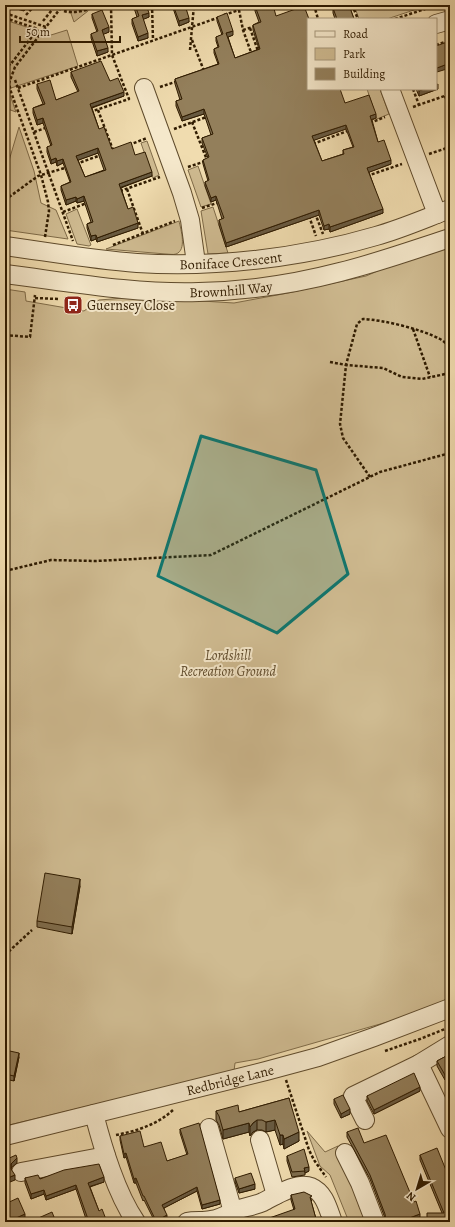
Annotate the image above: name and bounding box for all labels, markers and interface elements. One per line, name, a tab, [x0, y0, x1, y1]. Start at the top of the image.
scale bar	[20, 18, 120, 44]
legend	[307, 18, 437, 90]
text: 50 m	[26, 24, 50, 40]
text: Road	[343, 26, 369, 42]
text: Park	[343, 46, 366, 62]
text: Building	[343, 66, 385, 82]
street label: Boniface Crescent	[179, 247, 284, 274]
street label: Brownhill Way	[189, 276, 274, 302]
bus stop icon: Guernsey Close	[62, 294, 84, 316]
place label: Guernsey Close	[87, 296, 175, 315]
park label: Lordshill Recreation Ground	[180, 646, 276, 681]
street label: Redbridge Lane	[184, 1060, 276, 1100]
north arrow	[397, 1169, 437, 1209]
text: N	[403, 1188, 419, 1205]

